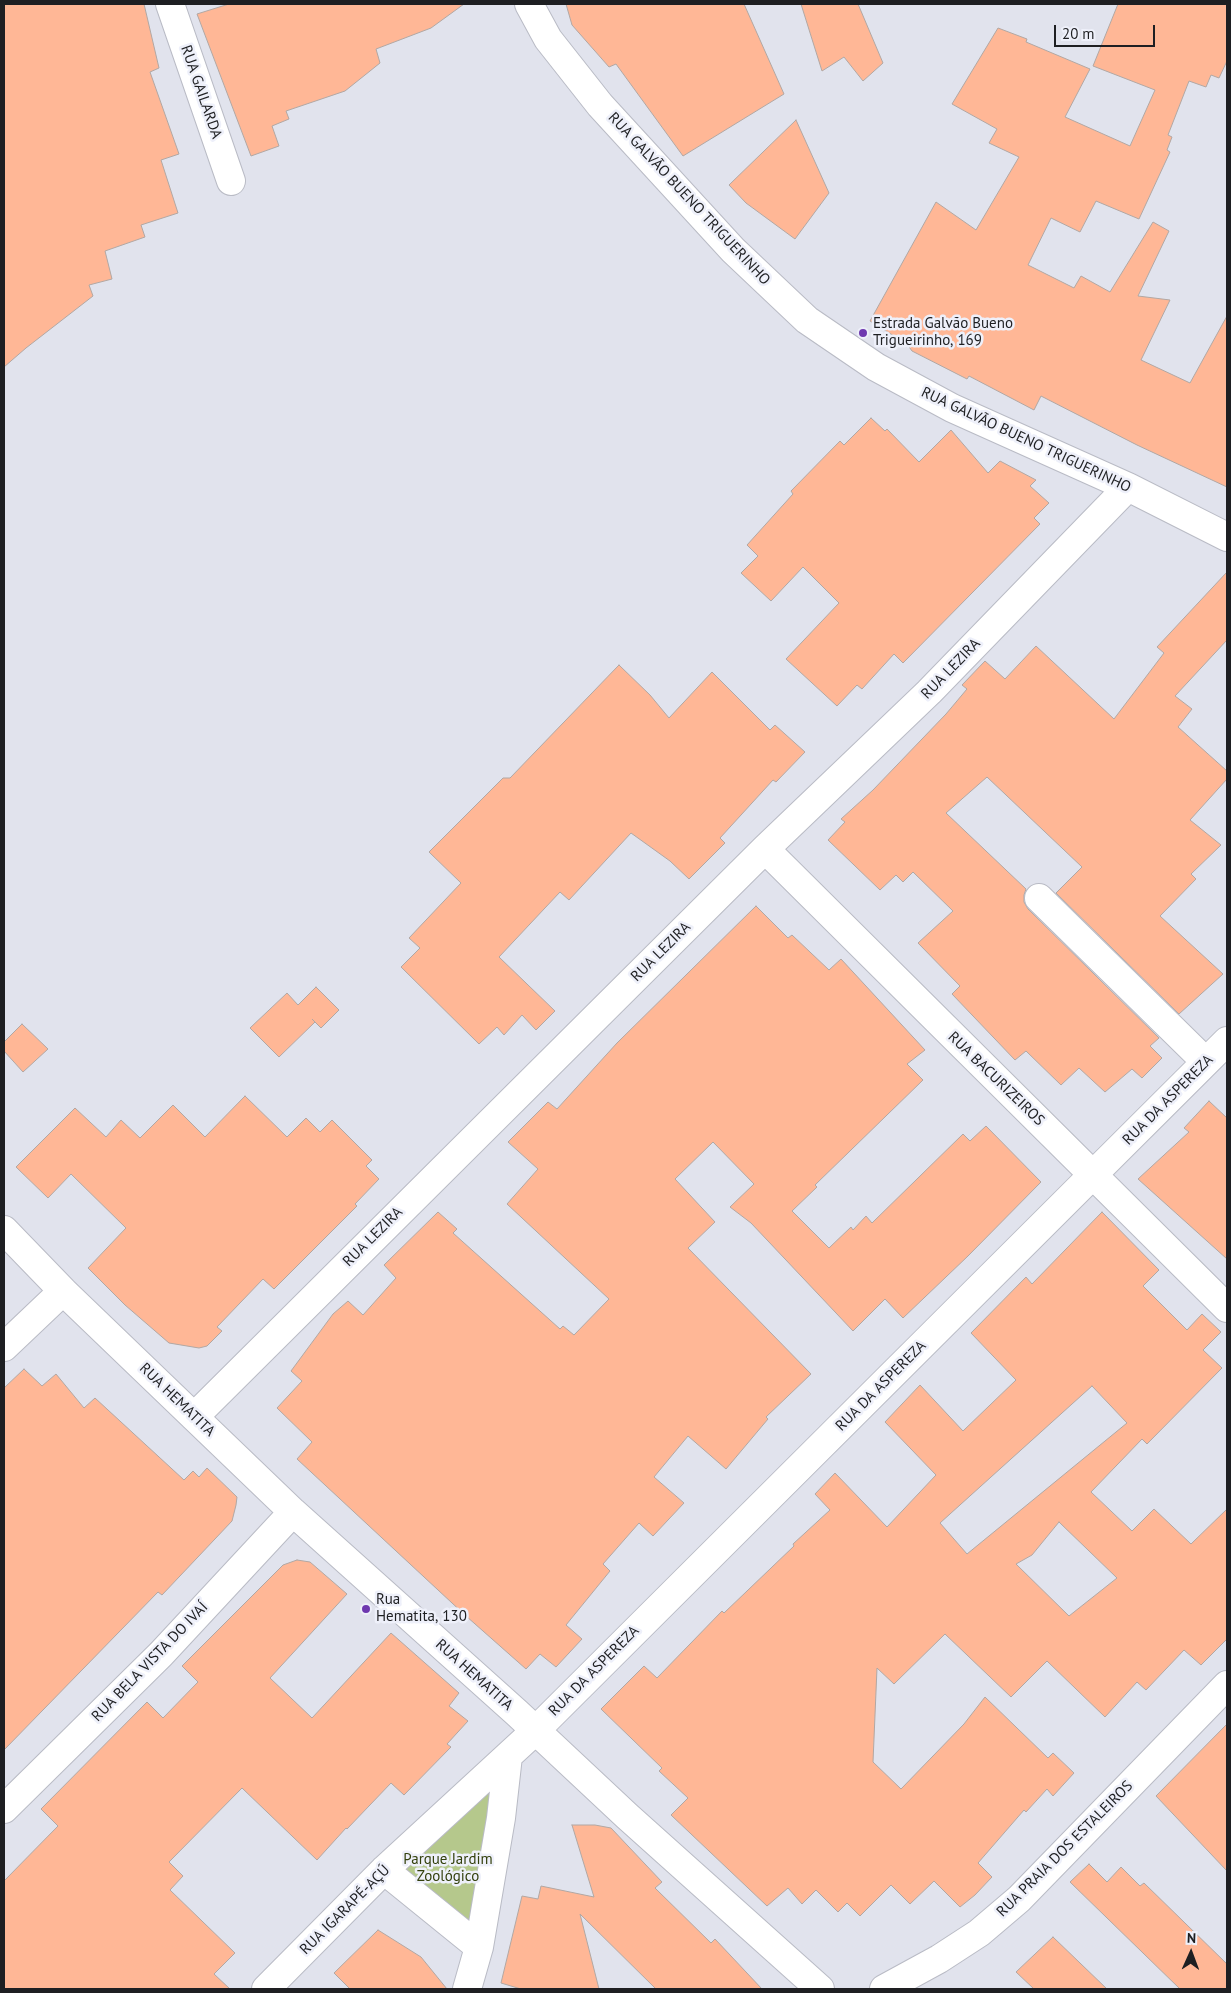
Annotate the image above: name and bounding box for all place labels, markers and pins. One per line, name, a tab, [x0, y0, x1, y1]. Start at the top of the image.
place label: Estrada Galvão Bueno Trigueirinho, 169	[873, 315, 1013, 350]
marker: Estrada Galvão Bueno Trigueirinho, 169	[857, 327, 869, 339]
place label: Rua Hematita, 130	[376, 1591, 467, 1626]
marker: Rua Hematita, 130	[360, 1603, 372, 1615]

